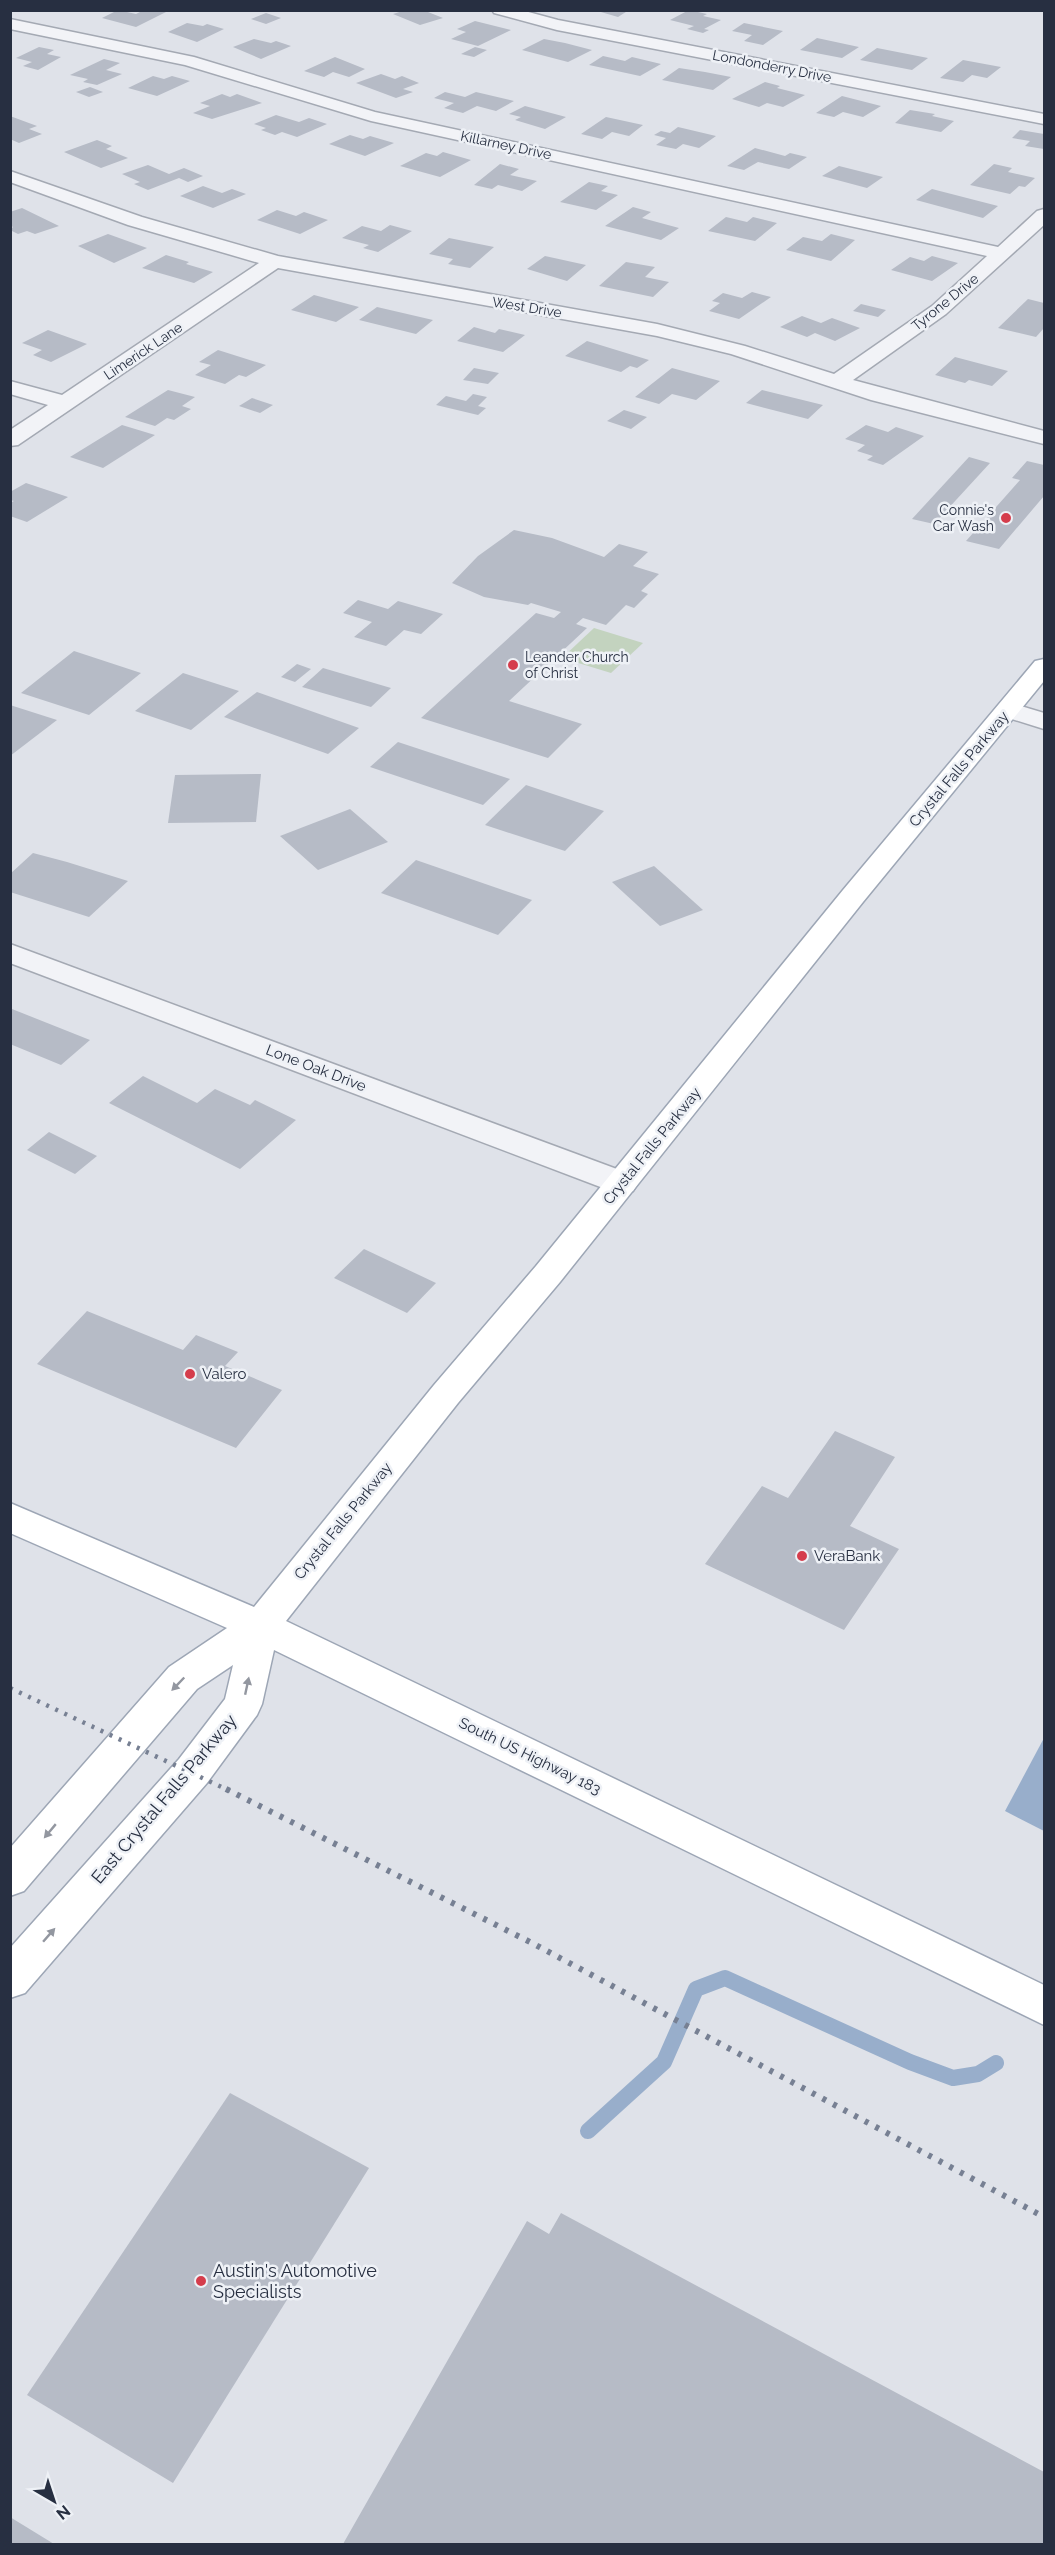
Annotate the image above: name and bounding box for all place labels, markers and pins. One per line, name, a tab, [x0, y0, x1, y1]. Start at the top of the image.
place label: Connie's Car Wash	[933, 502, 994, 534]
marker: Connie's Car Wash	[999, 511, 1013, 525]
place label: Leander Church of Christ	[525, 649, 629, 681]
marker: Leander Church of Christ	[506, 658, 520, 672]
place label: Valero	[202, 1365, 246, 1383]
marker: Valero	[183, 1367, 197, 1381]
place label: VeraBank	[814, 1547, 880, 1565]
marker: VeraBank	[795, 1549, 809, 1563]
place label: Austin's Automotive Specialists	[213, 2260, 377, 2302]
marker: Austin's Automotive Specialists	[194, 2274, 208, 2288]

